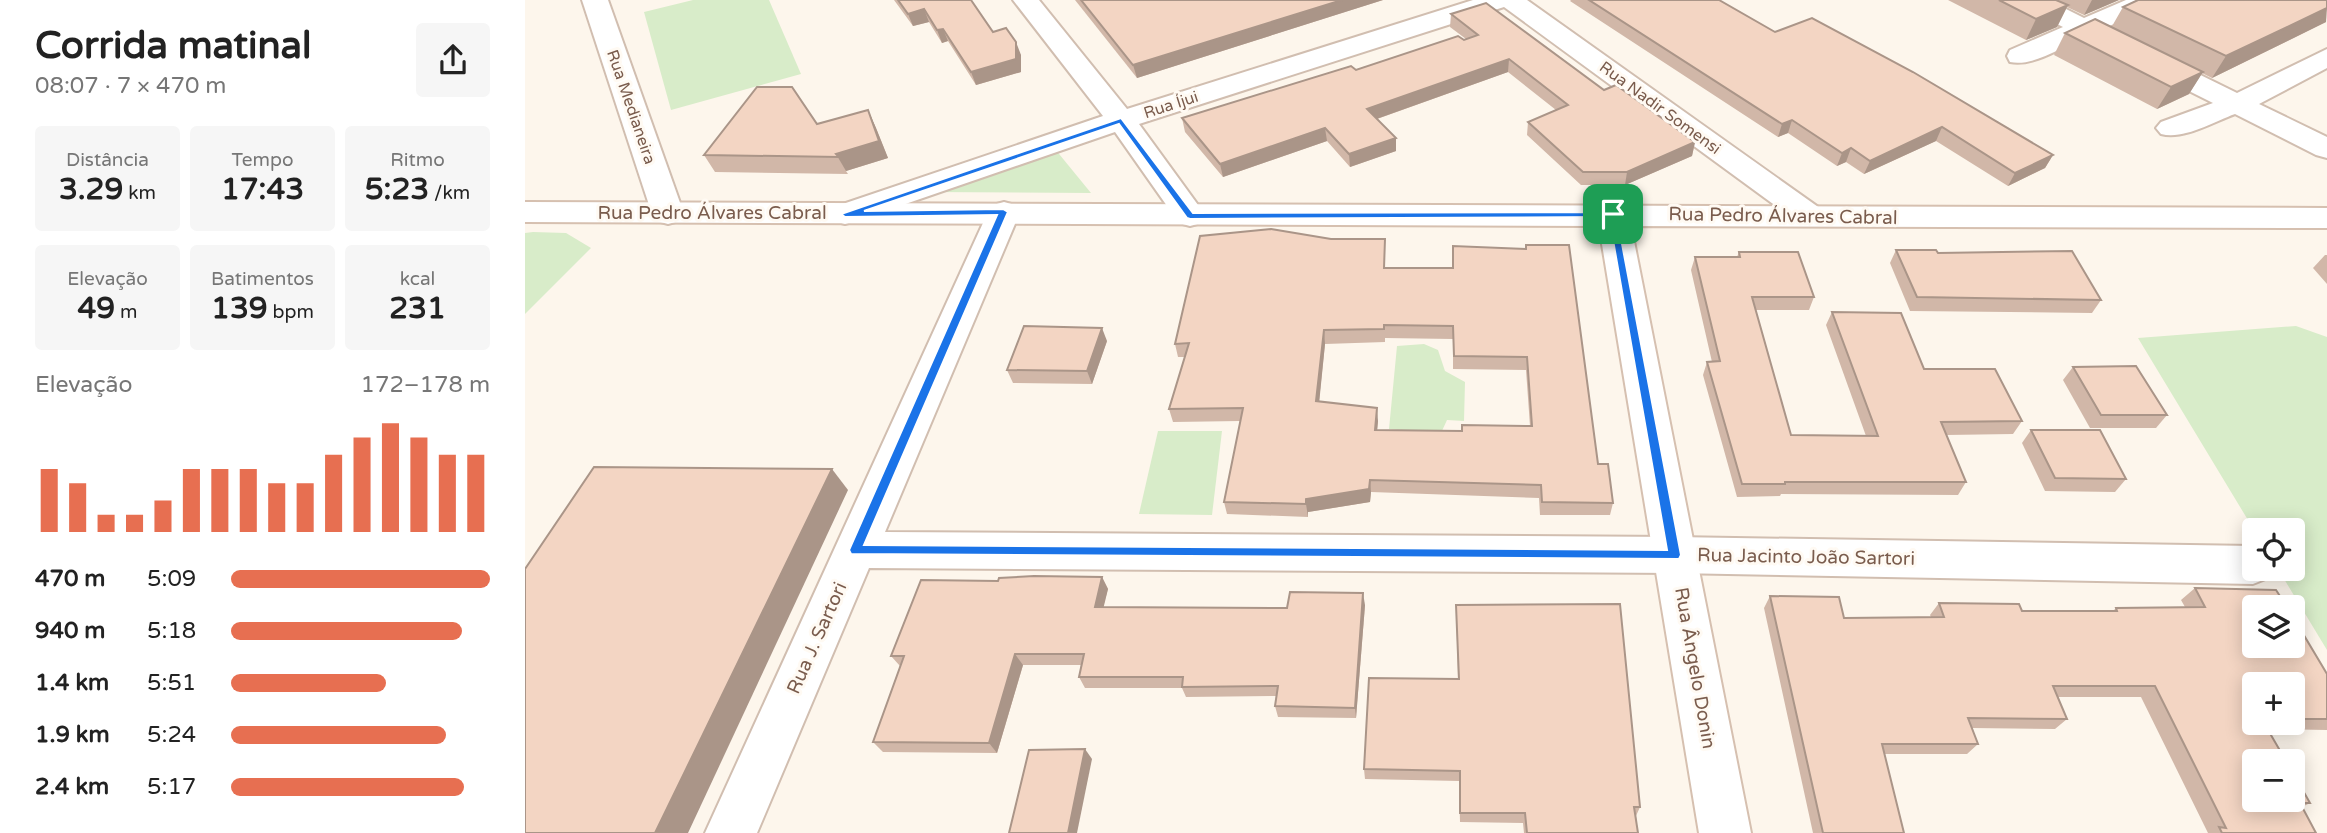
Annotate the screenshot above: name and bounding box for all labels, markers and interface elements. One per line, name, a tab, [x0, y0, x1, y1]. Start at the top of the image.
text: Corrida matinal	[35, 23, 311, 69]
button: share	[416, 23, 490, 97]
street label: Rua Medianeira	[602, 47, 660, 167]
street label: Rua Nadir Somensi	[1595, 57, 1725, 159]
text: 08:07 · 7 × 470 m	[35, 72, 226, 100]
street label: Rua Íjui	[1141, 87, 1201, 123]
text: Distância	[66, 149, 149, 171]
text: Tempo	[231, 149, 294, 171]
text: Ritmo	[390, 149, 445, 171]
text: 3.29	[59, 171, 123, 208]
text: 17:43	[221, 171, 304, 208]
text: 5:23	[365, 171, 429, 208]
text: km	[123, 182, 156, 204]
text: /km	[429, 182, 470, 204]
pin	[1583, 184, 1643, 244]
icon: arrive	[1594, 195, 1632, 233]
street label: Rua Pedro Álvares Cabral	[597, 201, 827, 224]
street label: Rua Pedro Álvares Cabral	[1668, 202, 1898, 229]
text: Elevação	[67, 268, 148, 290]
text: Batimentos	[211, 268, 314, 290]
text: kcal	[400, 268, 435, 290]
text: 49	[77, 290, 115, 327]
text: 139	[211, 290, 268, 327]
text: 231	[389, 290, 446, 327]
text: m	[115, 301, 138, 323]
text: bpm	[268, 301, 314, 323]
text: Elevação	[35, 371, 132, 399]
text: 172–178 m	[361, 371, 490, 399]
map controls	[2242, 518, 2305, 812]
button: locate	[2242, 518, 2305, 581]
street label: Rua Jacinto João Sartori	[1697, 544, 1915, 570]
text: 470 m	[35, 565, 105, 593]
text: 5:09	[147, 565, 196, 593]
street label: Rua J. Sartori	[783, 579, 851, 697]
street label: Rua Ângelo Donin	[1670, 586, 1720, 750]
button: layers	[2242, 595, 2305, 658]
text: 940 m	[35, 617, 105, 645]
text: 5:18	[147, 617, 196, 645]
text: 1.4 km	[35, 669, 109, 697]
text: 5:51	[147, 669, 196, 697]
button: +	[2242, 672, 2305, 735]
text: 1.9 km	[35, 721, 110, 749]
text: 5:24	[147, 721, 196, 749]
button: −	[2242, 749, 2305, 812]
text: 2.4 km	[35, 773, 109, 801]
text: 5:17	[147, 773, 196, 801]

